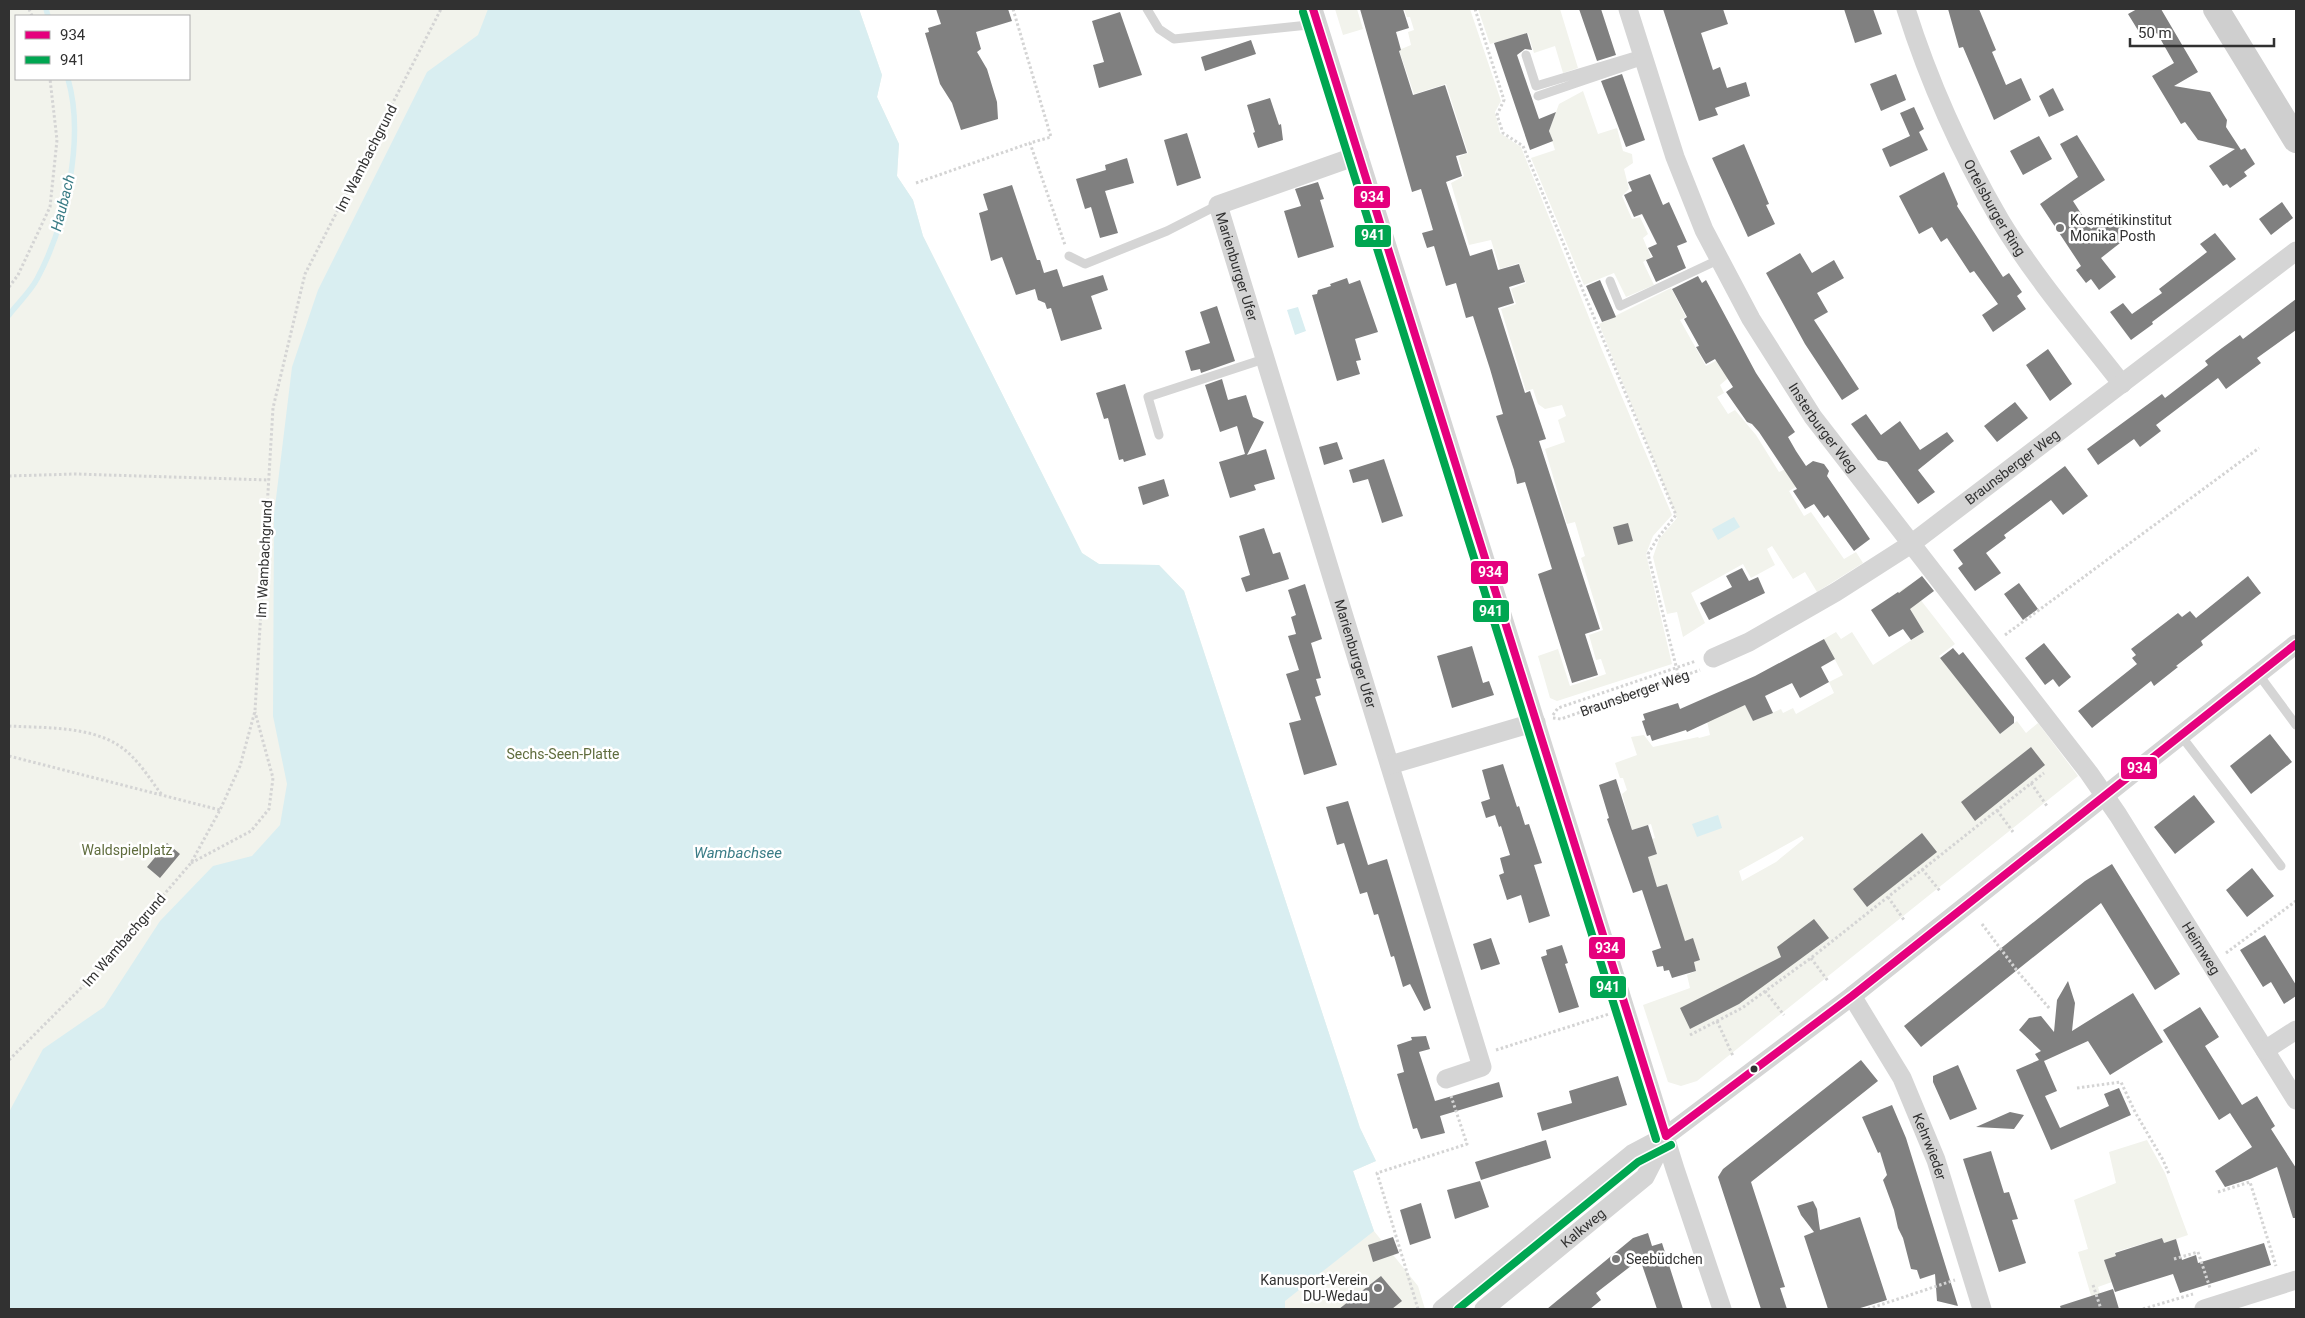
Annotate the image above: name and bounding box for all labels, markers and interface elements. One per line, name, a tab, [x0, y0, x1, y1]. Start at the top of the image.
legend	[15, 15, 190, 80]
scale bar	[2130, 15, 2274, 47]
text: 50 m	[2138, 24, 2172, 42]
text: 934	[60, 26, 86, 44]
text: 941	[60, 51, 85, 69]
street label: Im Wambachgrund	[332, 102, 400, 214]
street label: Ortelsburger Ring	[1961, 157, 2029, 259]
water label: Haubach	[47, 173, 79, 233]
line badge: 934	[1353, 185, 1391, 209]
text: 934	[1360, 189, 1384, 205]
street label: Marienburger Ufer	[1213, 210, 1261, 323]
place label: Kosmetikinstitut Monika Posth	[2070, 212, 2172, 244]
marker: Kosmetikinstitut Monika Posth	[2054, 222, 2066, 234]
line badge: 941	[1354, 224, 1392, 248]
text: 941	[1361, 227, 1385, 243]
street label: Insterburger Weg	[1785, 380, 1861, 476]
street label: Braunsberger Weg	[1962, 426, 2063, 508]
street label: Im Wambachgrund	[253, 500, 275, 618]
line badge: 934	[1470, 560, 1509, 585]
text: 934	[1478, 564, 1502, 580]
street label: Marienburger Ufer	[1331, 597, 1380, 710]
line badge: 941	[1472, 599, 1510, 623]
text: 941	[1479, 603, 1503, 619]
street label: Braunsberger Weg	[1578, 667, 1691, 720]
park label: Sechs-Seen-Platte	[506, 746, 620, 762]
line badge: 934	[2120, 756, 2158, 780]
text: 934	[2127, 760, 2151, 776]
park label: Waldspielplatz	[82, 842, 172, 858]
water label: Wambachsee	[694, 844, 782, 862]
street label: Im Wambachgrund	[79, 890, 169, 990]
street label: Heimweg	[2179, 919, 2224, 977]
line badge: 934	[1588, 936, 1626, 960]
text: 934	[1595, 940, 1619, 956]
line badge: 941	[1589, 975, 1627, 999]
text: 941	[1596, 979, 1620, 995]
unlabelled marker	[1749, 1064, 1759, 1074]
street label: Kehrwieder	[1910, 1111, 1950, 1182]
street label: Kalkweg	[1558, 1205, 1608, 1251]
place label: Seebüdchen	[1626, 1251, 1703, 1267]
marker: Seebüdchen	[1610, 1253, 1622, 1265]
place label: Kanusport-Verein DU-Wedau	[1260, 1272, 1368, 1304]
marker: Kanusport-Verein DU-Wedau	[1372, 1282, 1384, 1294]

